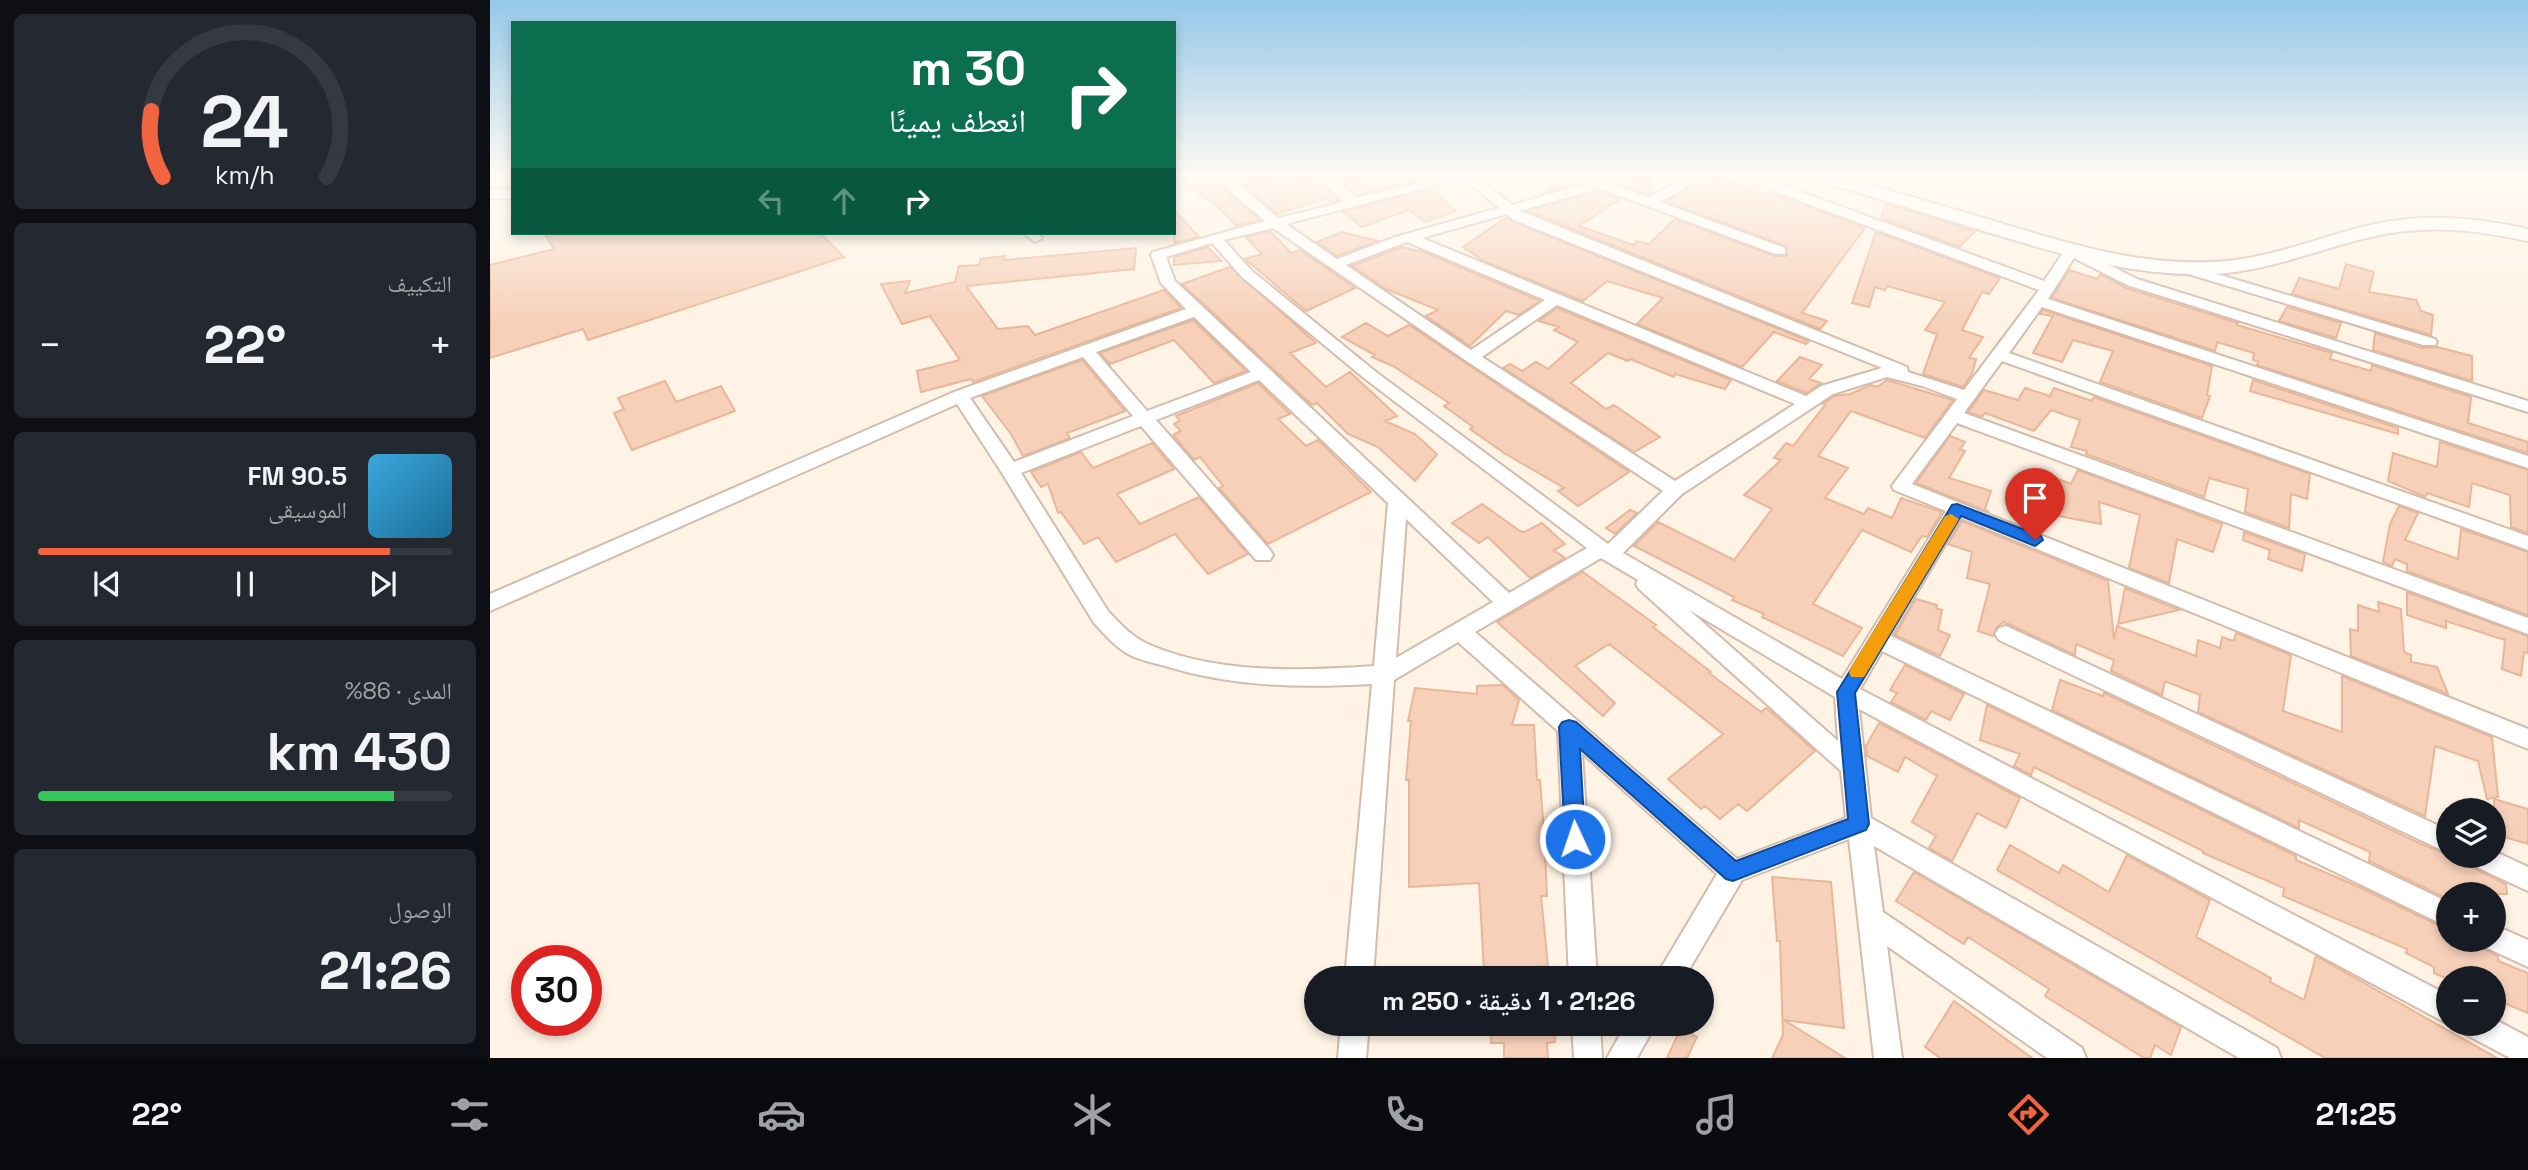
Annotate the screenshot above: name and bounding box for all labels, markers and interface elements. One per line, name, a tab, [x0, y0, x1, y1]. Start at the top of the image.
text: 30 m	[910, 37, 1026, 99]
icon: right	[1050, 49, 1141, 140]
text: 24	[201, 76, 289, 169]
text: انعطف يمينًا	[889, 101, 1026, 141]
text: km/h	[215, 159, 275, 191]
icon: left	[752, 182, 790, 220]
icon: ahead	[825, 182, 863, 220]
icon: right	[898, 182, 936, 220]
text: التكييف	[387, 269, 452, 299]
text: 22°	[204, 312, 286, 378]
text: −	[38, 321, 62, 369]
text: +	[428, 321, 452, 369]
text: 90.5 FM	[248, 459, 347, 493]
pin	[2005, 468, 2065, 540]
icon: arrive	[2016, 479, 2054, 517]
text: الموسيقى	[268, 495, 347, 525]
icon: previous	[88, 565, 126, 603]
icon: pause	[226, 565, 264, 603]
icon: next	[364, 565, 402, 603]
text: المدى · 86%	[345, 676, 452, 706]
text: 430 km	[267, 719, 452, 785]
map controls	[2436, 798, 2506, 1036]
button: layers	[2436, 798, 2506, 868]
position arrow	[1538, 802, 1612, 876]
button: +	[2436, 882, 2506, 952]
text: الوصول	[388, 895, 452, 925]
text: 21:26	[319, 938, 452, 1004]
speed limit sign: 30	[511, 945, 602, 1036]
button: −	[2436, 966, 2506, 1036]
text: 21:26 · 1 دقيقة · 250 m	[1382, 984, 1636, 1018]
icon: filters	[445, 1090, 494, 1139]
icon: car	[757, 1090, 806, 1139]
icon: climate	[1068, 1090, 1117, 1139]
icon: phone	[1380, 1090, 1429, 1139]
icon: music	[1692, 1090, 1741, 1139]
icon: directions	[2004, 1090, 2053, 1139]
text: 22°	[131, 1094, 182, 1134]
text: 21:25	[2315, 1094, 2397, 1134]

